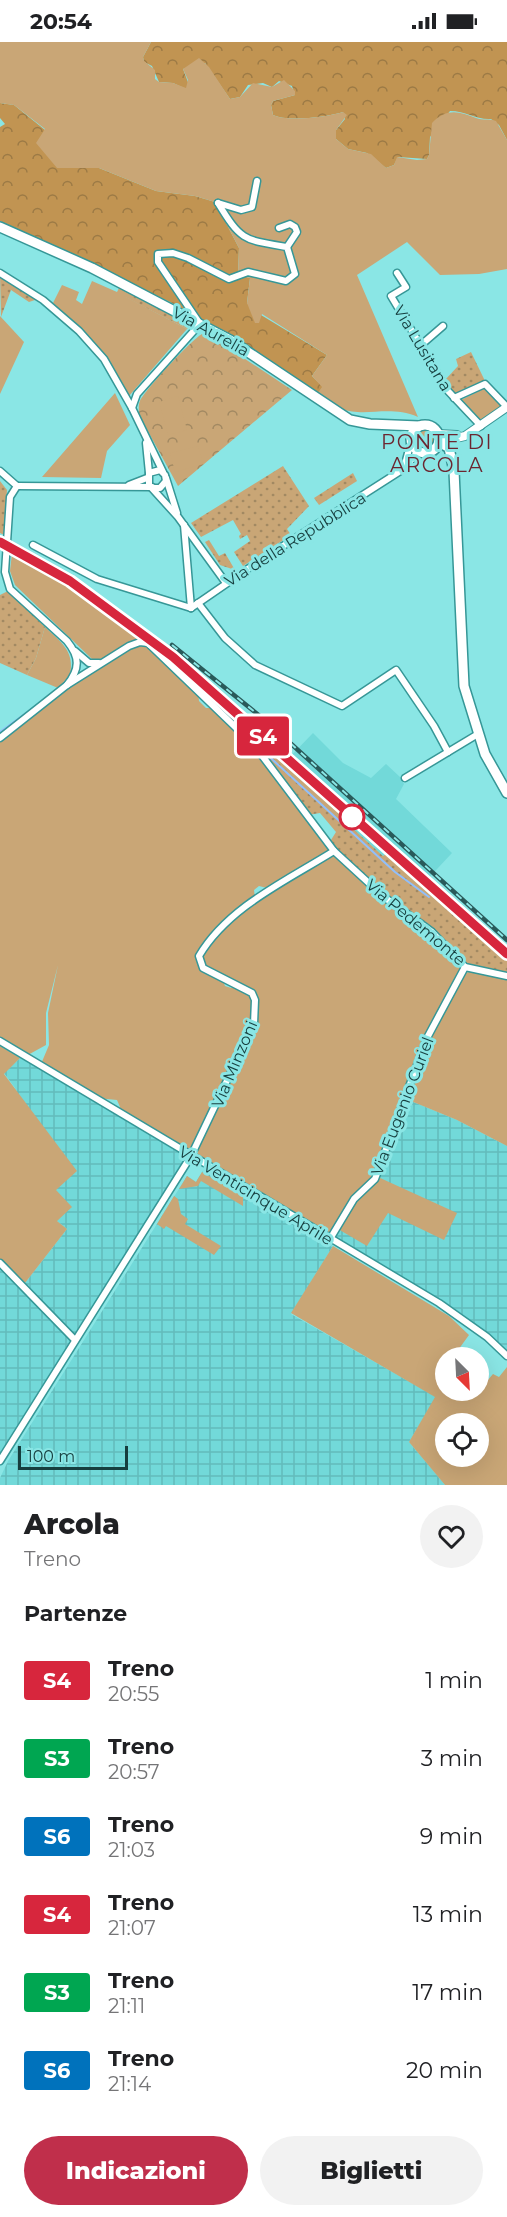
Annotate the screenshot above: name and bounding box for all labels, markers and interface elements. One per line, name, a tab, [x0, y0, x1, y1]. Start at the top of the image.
text: 20:54	[30, 8, 92, 35]
street label: Via Lusitana	[390, 302, 456, 395]
street label: Via Aurelia	[169, 303, 252, 360]
district label: PONTE DI ARCOLA	[381, 430, 493, 477]
street label: Via della Repubblica	[221, 488, 369, 591]
line badge: S4	[236, 716, 290, 756]
text: S4	[249, 724, 277, 749]
unlabelled marker	[339, 804, 365, 830]
street label: Via Pedemonte	[362, 875, 469, 970]
street label: Via Minzoni	[208, 1018, 261, 1110]
street label: Via Eugenio Curiel	[367, 1034, 438, 1178]
street label: Via Venticinque Aprile	[175, 1142, 336, 1249]
north arrow	[435, 1347, 489, 1401]
map controls	[435, 1347, 489, 1467]
button: locate	[435, 1413, 489, 1467]
scale bar	[18, 1443, 128, 1470]
text: 100 m	[27, 1447, 75, 1466]
button: heart	[420, 1505, 483, 1568]
text: Arcola	[24, 1507, 120, 1541]
text: Treno	[24, 1547, 81, 1571]
text: Partenze	[24, 1600, 127, 1627]
text: Treno	[108, 1655, 174, 1682]
text: 1 min	[425, 1667, 483, 1694]
text: S4	[43, 1668, 71, 1693]
text: 20:55	[108, 1682, 159, 1706]
text: Treno	[108, 1733, 174, 1760]
text: 3 min	[421, 1745, 483, 1772]
text: S3	[44, 1746, 70, 1771]
text: 20:57	[108, 1760, 160, 1784]
text: Treno	[108, 1811, 174, 1838]
text: 9 min	[420, 1823, 483, 1850]
text: S6	[44, 1824, 70, 1849]
text: 21:03	[108, 1838, 155, 1862]
text: Treno	[108, 1889, 174, 1916]
text: 13 min	[413, 1901, 483, 1928]
text: S4	[43, 1902, 71, 1927]
text: 21:07	[108, 1916, 156, 1940]
text: Treno	[108, 1967, 174, 1994]
text: 17 min	[412, 1979, 483, 2006]
text: S3	[44, 1980, 70, 2005]
text: 21:11	[108, 1994, 145, 2018]
text: Treno	[108, 2045, 174, 2072]
text: 20 min	[406, 2057, 483, 2084]
text: S6	[44, 2058, 70, 2083]
text: 21:14	[108, 2072, 151, 2096]
button: Indicazioni	[24, 2136, 248, 2205]
button: Biglietti	[260, 2136, 483, 2205]

